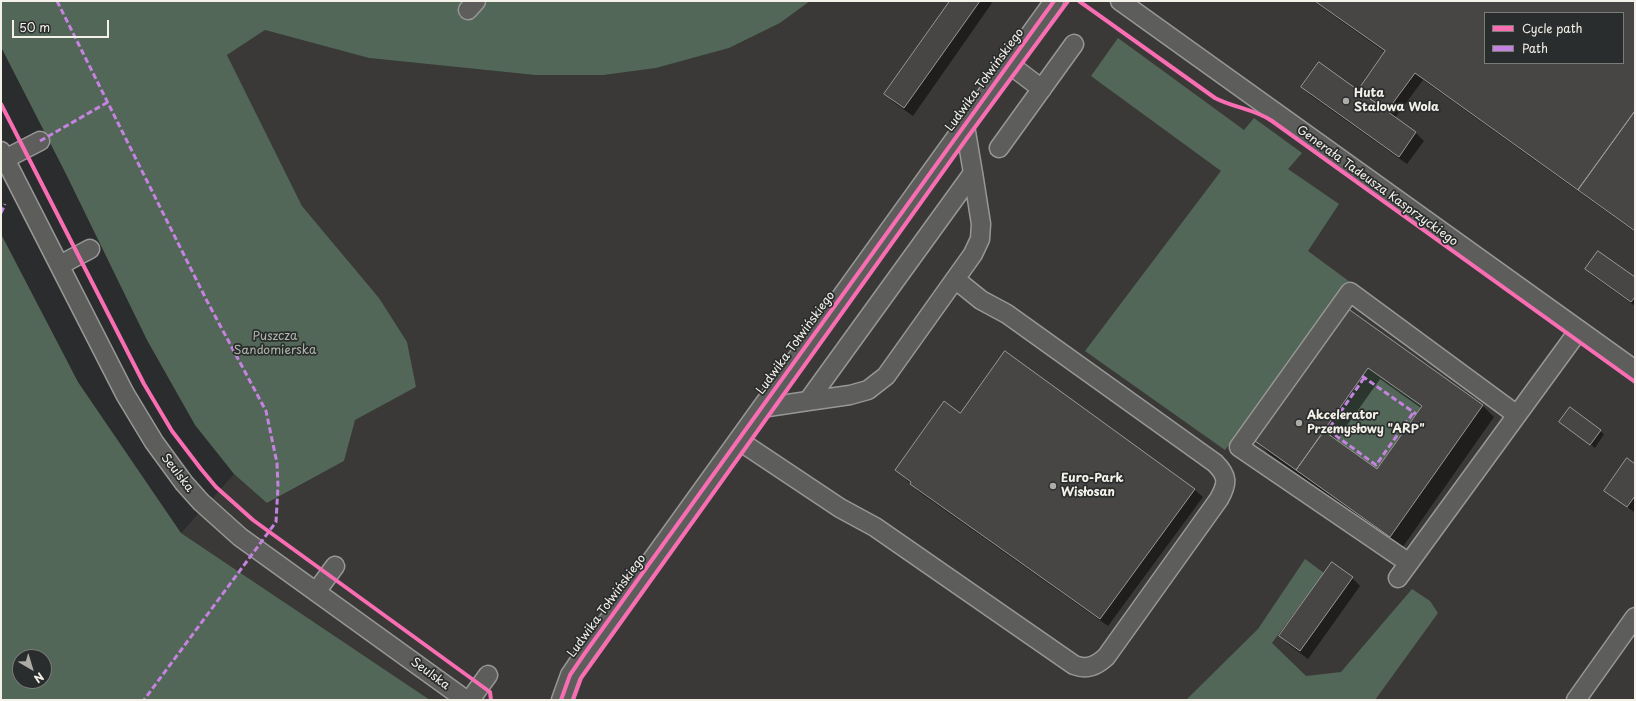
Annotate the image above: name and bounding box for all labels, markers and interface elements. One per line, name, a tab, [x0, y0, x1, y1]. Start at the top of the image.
scale bar	[14, 12, 111, 38]
legend	[1484, 12, 1624, 64]
text: 50 m	[19, 18, 50, 36]
text: Cycle path	[1522, 19, 1583, 37]
street label: Ludwika Tołwińskiego	[943, 26, 1027, 134]
text: Path	[1522, 39, 1548, 57]
place label: Huta Stalowa Wola	[1354, 87, 1439, 115]
marker: Huta Stalowa Wola	[1341, 96, 1351, 106]
street label: Generała Tadeusza Kasprzyckiego	[1294, 123, 1460, 249]
street label: Ludwika Tołwińskiego	[754, 289, 838, 397]
park label: Puszcza Sandomierska	[234, 330, 316, 358]
place label: Akcelerator Przemysłowy "ARP"	[1307, 409, 1425, 437]
marker: Akcelerator Przemysłowy "ARP"	[1294, 418, 1304, 428]
street label: Seulska	[158, 451, 196, 495]
place label: Euro-Park Wisłosan	[1061, 472, 1124, 500]
marker: Euro-Park Wisłosan	[1048, 481, 1058, 491]
street label: Ludwika Tołwińskiego	[565, 552, 649, 660]
north arrow	[12, 649, 52, 689]
street label: Seulska	[408, 655, 452, 693]
text: N	[30, 669, 48, 687]

